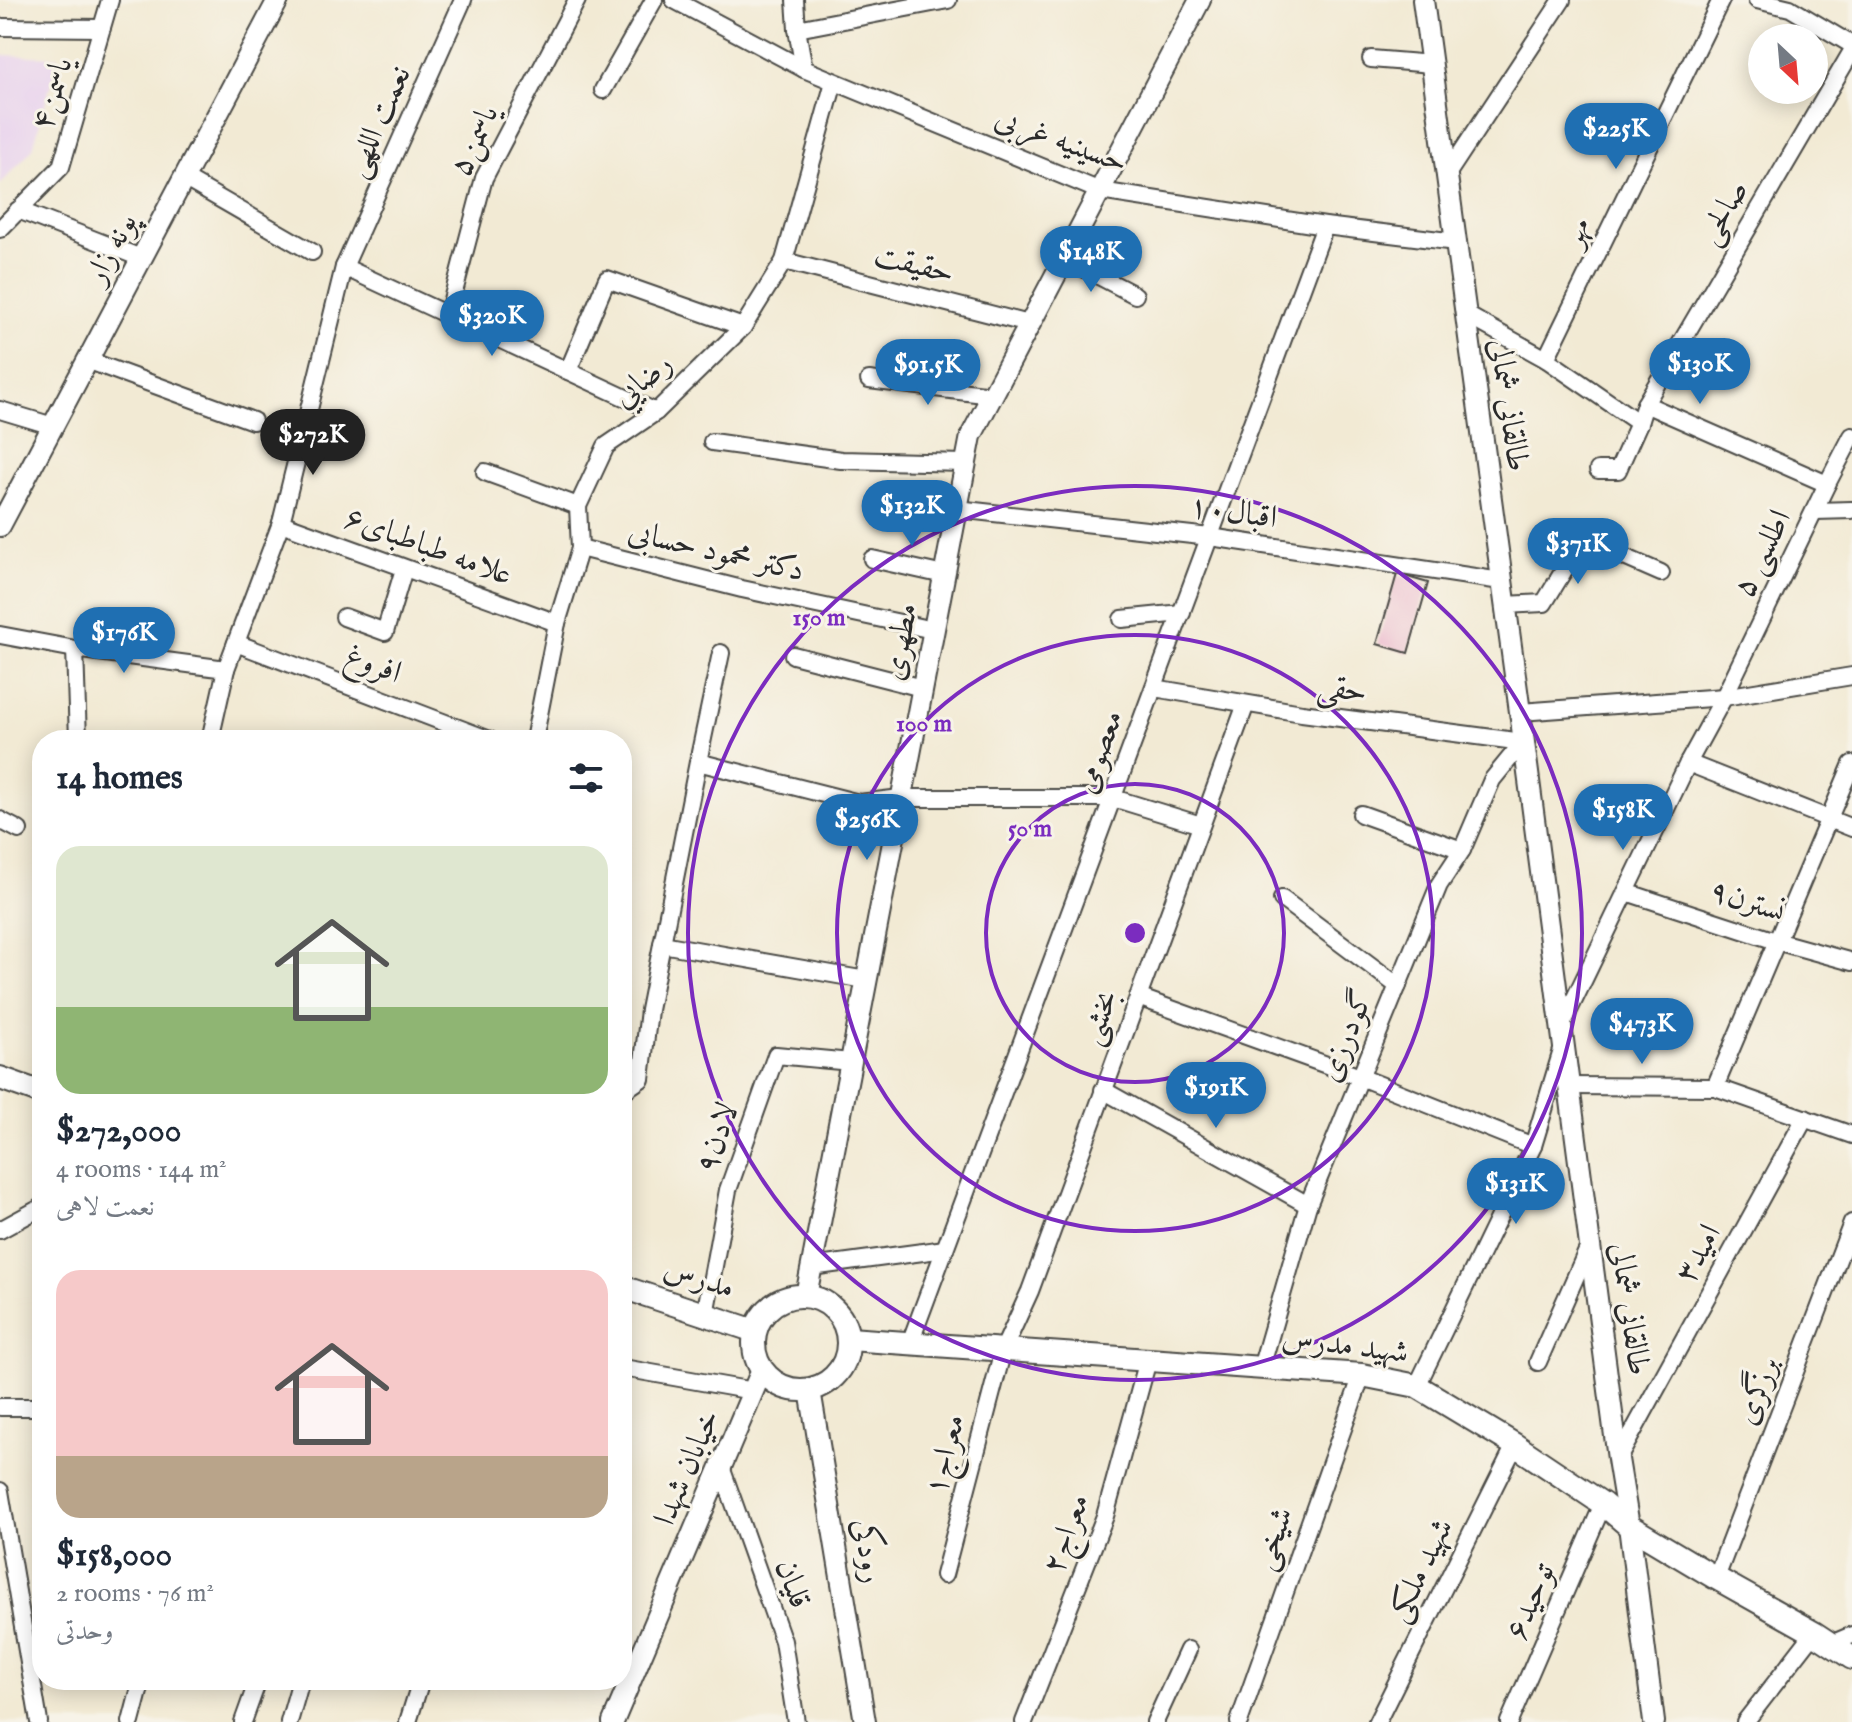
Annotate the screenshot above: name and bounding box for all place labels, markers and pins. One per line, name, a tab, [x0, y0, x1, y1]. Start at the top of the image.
pin: $225K	[1560, 103, 1672, 171]
pin: $148K	[1035, 226, 1147, 294]
pin: $320K	[436, 290, 548, 358]
pin: $130K	[1644, 338, 1756, 406]
pin: $91.5K	[863, 339, 993, 407]
pin: $272K	[257, 409, 369, 477]
pin: $132K	[856, 480, 968, 548]
pin: $371K	[1522, 518, 1634, 586]
pin: $176K	[68, 607, 180, 675]
pin: $158K	[1567, 784, 1679, 852]
pin: $256K	[811, 794, 923, 862]
centre of rings	[1121, 919, 1149, 947]
pin: $473K	[1586, 998, 1698, 1066]
pin: $191K	[1160, 1062, 1272, 1130]
pin: $131K	[1460, 1158, 1572, 1226]

